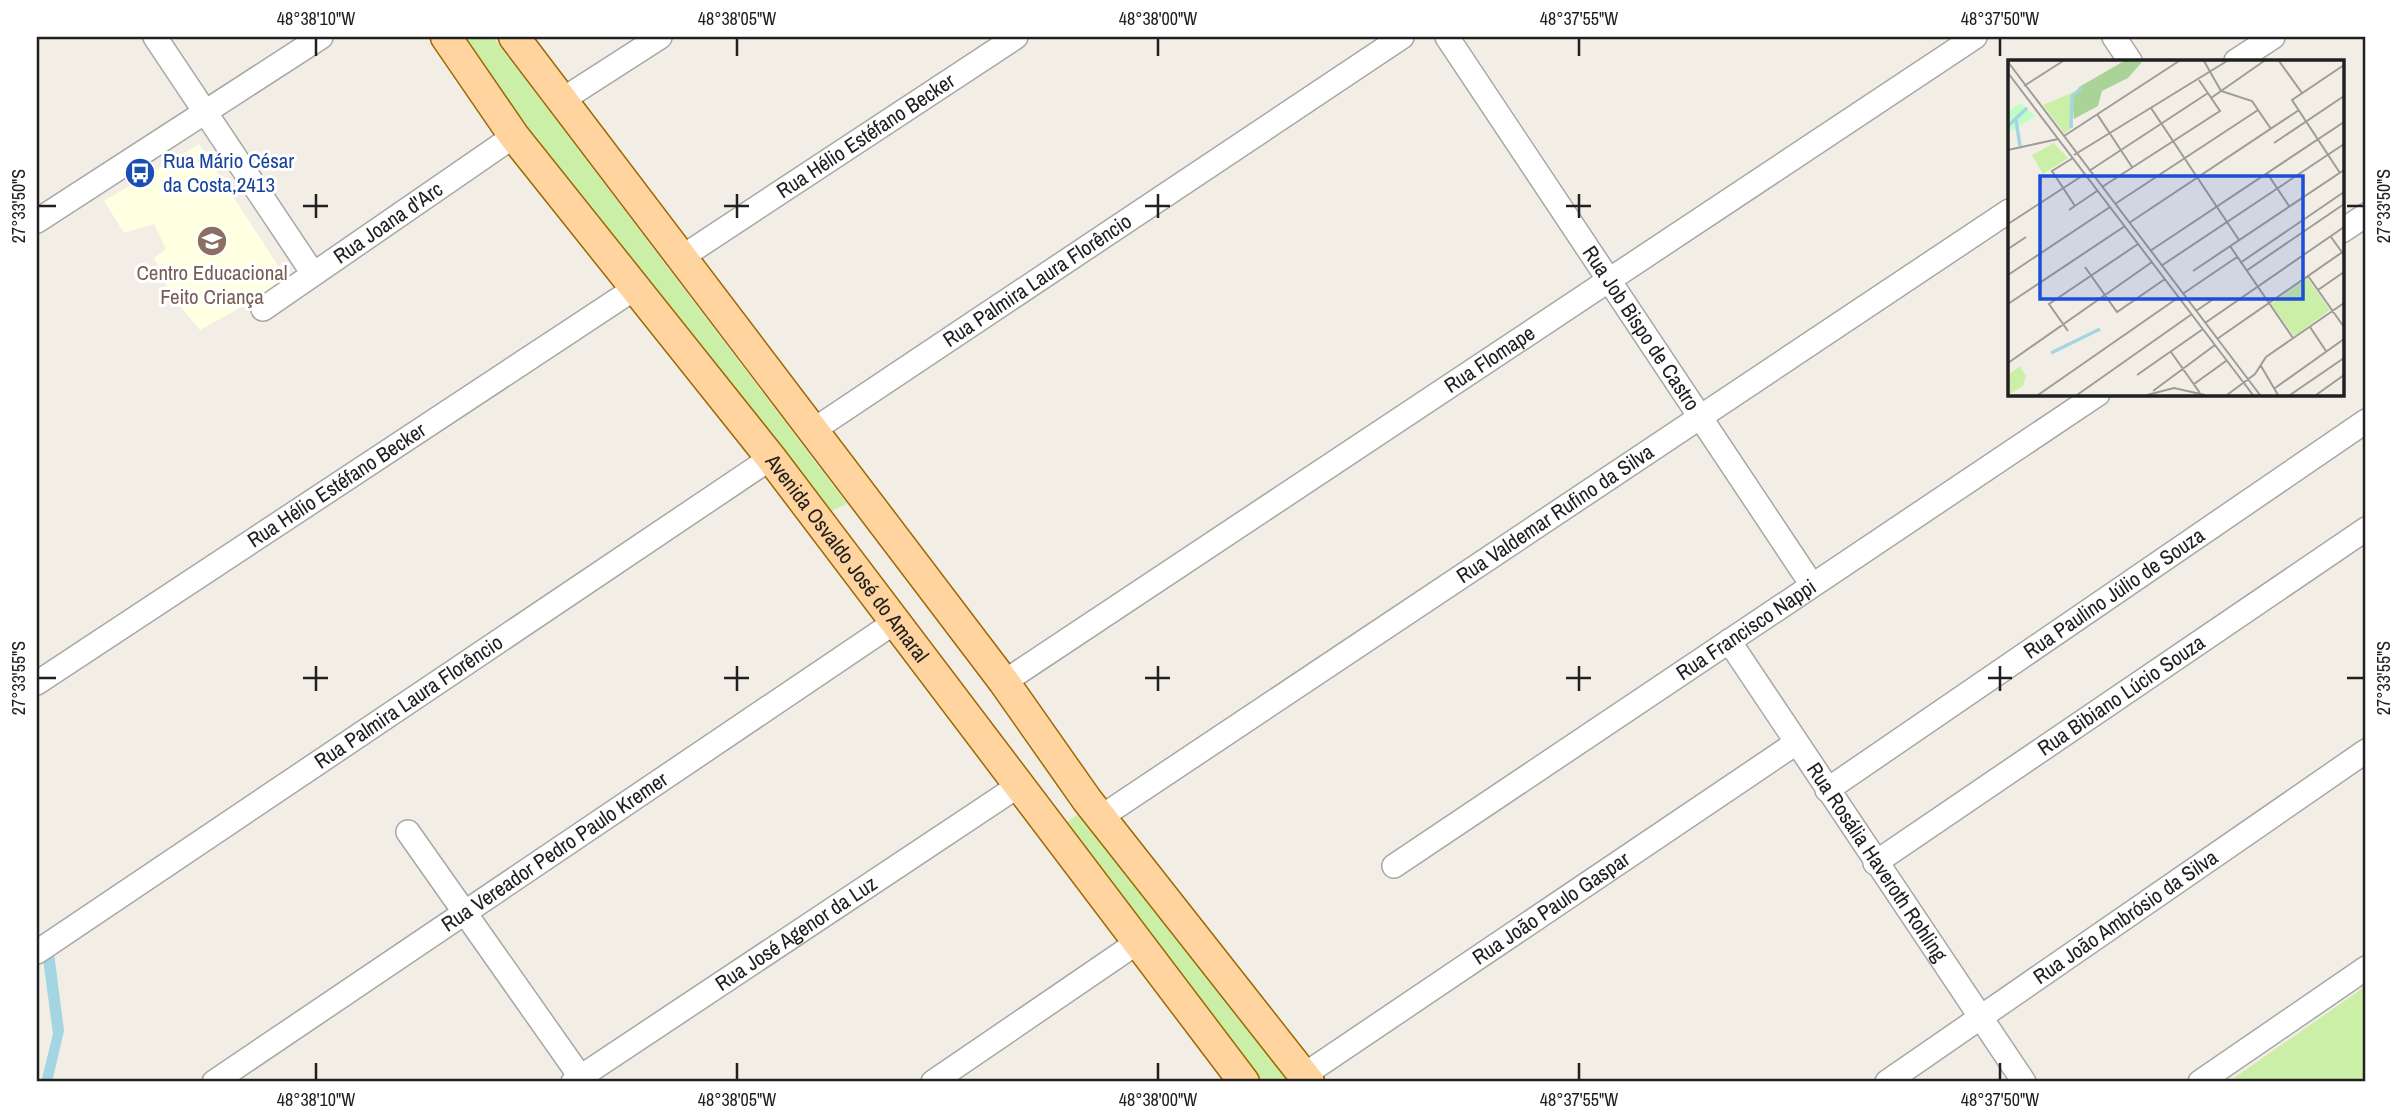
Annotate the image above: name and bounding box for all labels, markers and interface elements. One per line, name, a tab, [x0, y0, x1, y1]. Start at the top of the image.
text: 48°38'10"W	[277, 6, 355, 31]
text: 48°38'05"W	[698, 6, 776, 31]
text: 48°38'00"W	[1119, 6, 1197, 31]
text: 48°37'55"W	[1540, 6, 1618, 31]
text: 48°37'50"W	[1961, 6, 2039, 31]
inset map	[2008, 60, 2344, 396]
street label: Rua Hélio Estéfano Becker	[771, 66, 960, 205]
place label: Rua Mário César da Costa,2413	[163, 146, 294, 199]
bus stop icon: Rua Mário César da Costa,2413	[123, 156, 157, 190]
text: 27°33'50"S	[6, 169, 31, 243]
text: 27°33'50"S	[2371, 169, 2396, 243]
street label: Rua Joana d'Arc	[327, 174, 448, 270]
street label: Rua Palmira Laura Florêncio	[937, 207, 1137, 354]
school or university icon: Centro Educacional Feito Criança	[195, 224, 229, 258]
street label: Rua Job Bispo de Castro	[1576, 240, 1707, 416]
place label: Centro Educacional Feito Criança	[136, 258, 288, 311]
street label: Rua Flomape	[1438, 318, 1540, 400]
street label: Rua Hélio Estéfano Becker	[242, 415, 431, 554]
street label: Rua Valdemar Rufino da Silva	[1451, 437, 1660, 590]
street label: Avenida Osvaldo José do Amaral	[758, 447, 936, 668]
street label: Rua Paulino Júlio de Souza	[2018, 520, 2211, 665]
street label: Rua Francisco Nappi	[1670, 572, 1822, 687]
street label: Rua Palmira Laura Florêncio	[309, 628, 508, 775]
street label: Rua Bibiano Lúcio Souza	[2032, 628, 2211, 762]
text: 27°33'55"S	[6, 641, 31, 715]
text: 27°33'55"S	[2371, 641, 2396, 715]
street label: Rua Rosália Haveroth Rohling	[1800, 757, 1955, 967]
street label: Rua Vereador Pedro Paulo Kremer	[435, 765, 673, 938]
street label: Rua João Ambrósio da Silva	[2027, 842, 2224, 991]
street label: Rua João Paulo Gaspar	[1466, 844, 1635, 971]
street label: Rua José Agenor da Luz	[709, 869, 883, 997]
text: 48°38'10"W	[277, 1087, 355, 1112]
text: 48°38'05"W	[698, 1087, 776, 1112]
text: 48°38'00"W	[1119, 1087, 1197, 1112]
text: 48°37'55"W	[1540, 1087, 1618, 1112]
text: 48°37'50"W	[1961, 1087, 2039, 1112]

